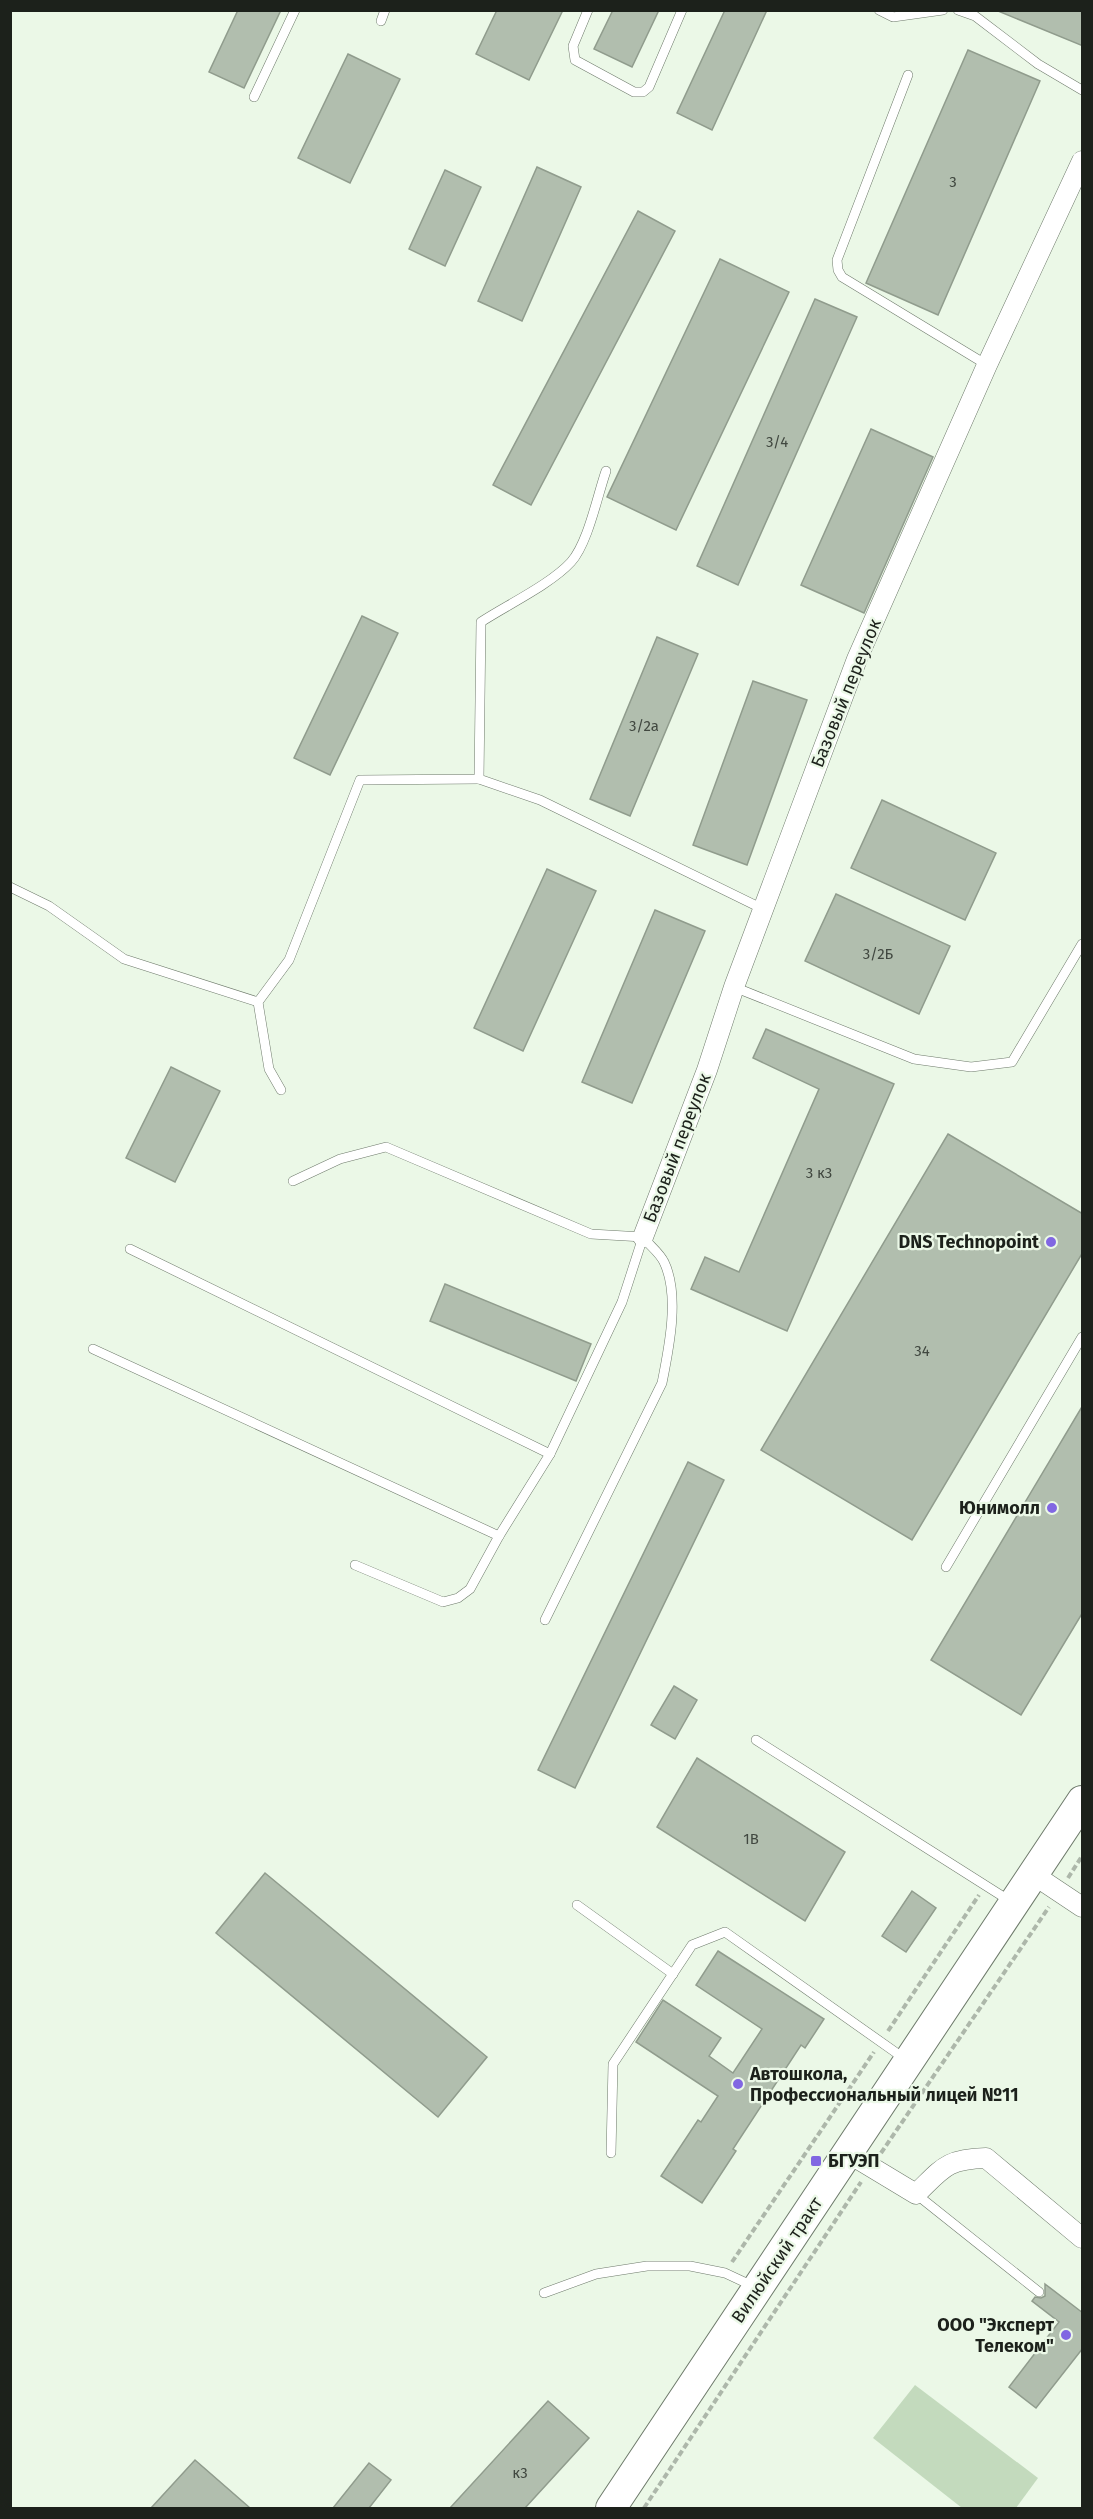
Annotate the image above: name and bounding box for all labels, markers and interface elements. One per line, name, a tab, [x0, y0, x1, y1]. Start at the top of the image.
house number: 3	[949, 173, 957, 191]
house number: 3/4	[766, 433, 788, 451]
street label: Базовый переулок	[806, 615, 886, 771]
house number: 3/2а	[629, 717, 659, 735]
house number: 3/2Б	[863, 945, 894, 963]
street label: Базовый переулок	[638, 1070, 716, 1226]
house number: 3 к3	[806, 1164, 832, 1182]
place label: DNS Technopoint	[899, 1231, 1040, 1253]
marker: DNS Technopoint	[1044, 1235, 1058, 1249]
house number: 34	[914, 1342, 930, 1360]
place label: Юнимолл	[959, 1497, 1040, 1519]
marker: Юнимолл	[1045, 1501, 1059, 1515]
house number: 1В	[743, 1830, 759, 1848]
place label: Автошкола, Профессиональный лицей №11	[749, 2063, 1019, 2106]
marker: Автошкола, Профессиональный лицей №11	[731, 2077, 745, 2091]
place label: БГУЭП	[828, 2150, 879, 2172]
marker: БГУЭП	[809, 2154, 823, 2168]
street label: Вилюйский тракт	[727, 2192, 828, 2327]
place label: ООО "Эксперт Телеком"	[937, 2314, 1054, 2357]
marker: ООО "Эксперт Телеком"	[1059, 2328, 1073, 2342]
house number: к3	[512, 2464, 528, 2482]

